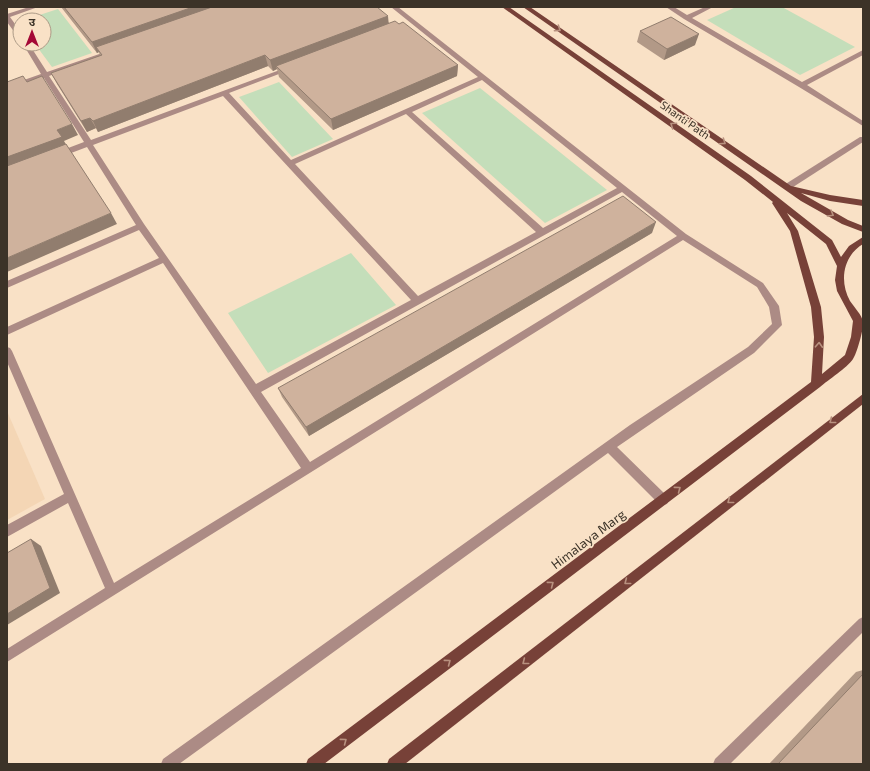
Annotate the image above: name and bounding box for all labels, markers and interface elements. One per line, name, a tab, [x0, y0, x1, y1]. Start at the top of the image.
north arrow	[12, 12, 52, 52]
text: उ	[29, 15, 36, 28]
one-way arrow	[554, 24, 561, 32]
street label: Shanti Path	[658, 98, 713, 141]
one-way arrow	[670, 123, 677, 130]
one-way arrow	[719, 137, 726, 145]
one-way arrow	[827, 210, 834, 217]
one-way arrow	[814, 342, 823, 348]
one-way arrow	[829, 417, 836, 424]
one-way arrow	[673, 487, 680, 494]
one-way arrow	[727, 497, 734, 504]
street label: Himalaya Marg	[548, 506, 628, 572]
one-way arrow	[625, 577, 632, 584]
one-way arrow	[547, 582, 554, 589]
one-way arrow	[522, 657, 529, 664]
one-way arrow	[443, 660, 450, 667]
one-way arrow	[339, 738, 346, 745]

